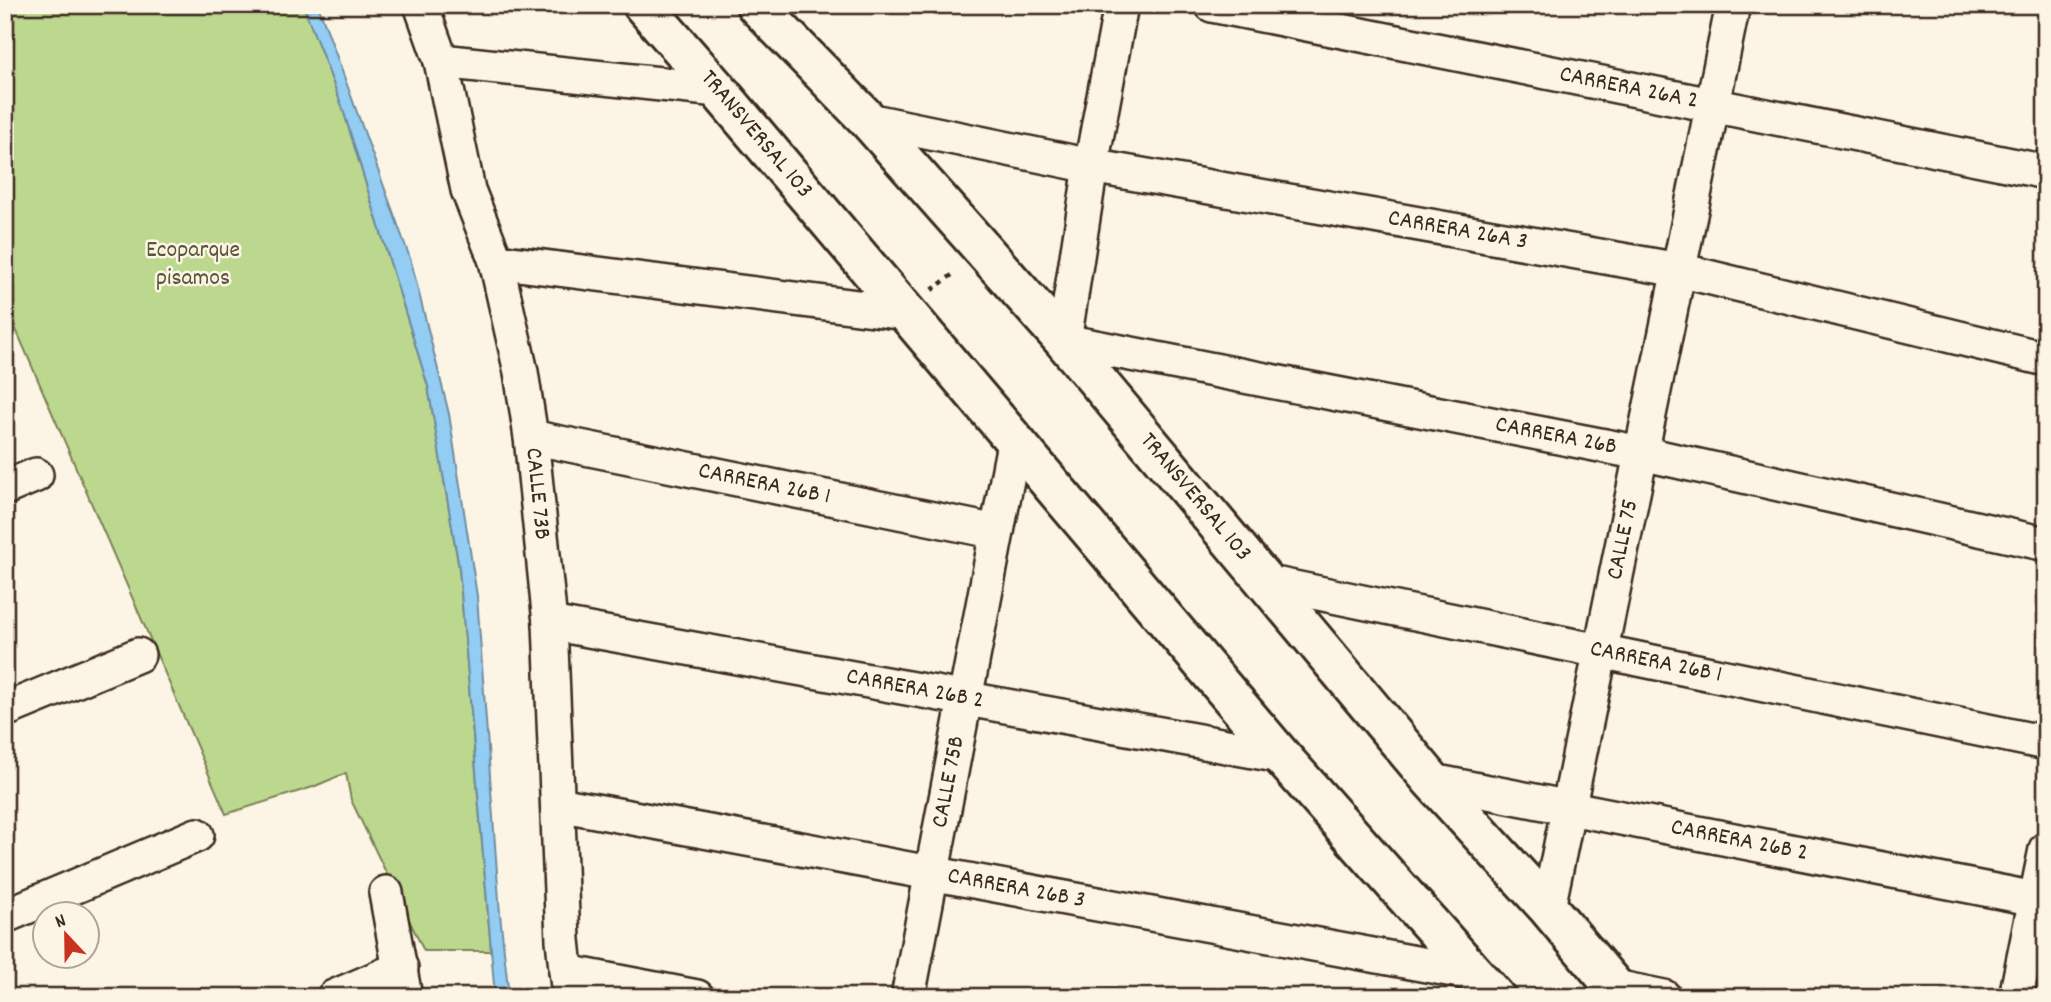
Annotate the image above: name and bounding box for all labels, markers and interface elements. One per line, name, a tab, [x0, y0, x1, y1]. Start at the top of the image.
street label: CARRERA 26A 2	[1556, 58, 1701, 119]
street label: TRANSVERSAL 103	[691, 63, 820, 207]
street label: CARRERA 26A 3	[1385, 202, 1530, 260]
park label: Ecoparque pisamos	[146, 234, 240, 296]
street label: CARRERA 26B	[1492, 408, 1620, 465]
street label: TRANSVERSAL 103	[1131, 426, 1259, 569]
street label: CALLE 73B	[515, 446, 558, 541]
street label: CARRERA 26B 1	[695, 454, 833, 515]
street label: CALLE 75	[1599, 496, 1648, 583]
street label: CARRERA 26B 1	[1587, 632, 1725, 693]
street label: CARRERA 26B 2	[843, 660, 987, 719]
street label: CALLE 75B	[924, 733, 975, 831]
street label: CARRERA 26B 2	[1668, 811, 1811, 871]
street label: CARRERA 26B 3	[945, 860, 1088, 918]
north arrow	[32, 900, 102, 970]
text: N	[52, 908, 70, 937]

